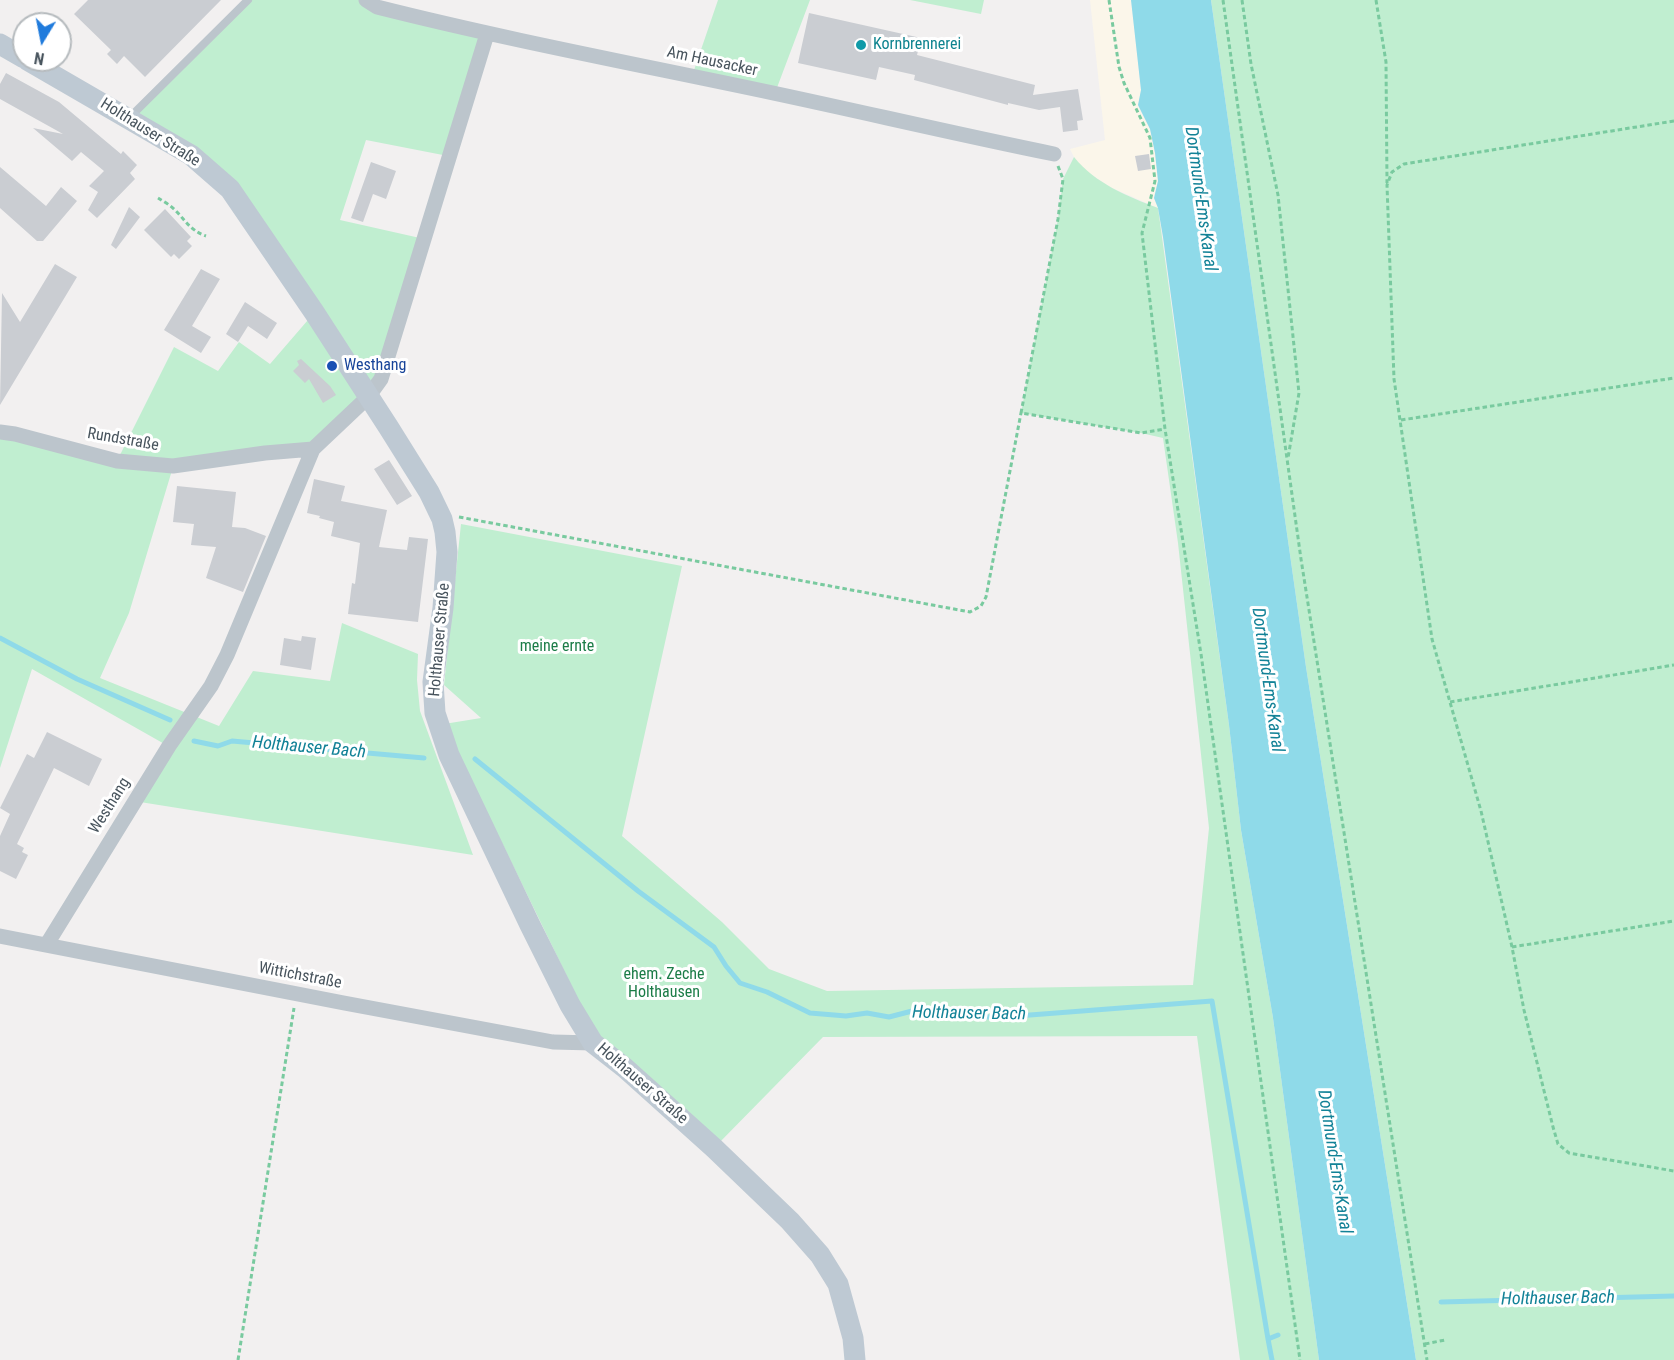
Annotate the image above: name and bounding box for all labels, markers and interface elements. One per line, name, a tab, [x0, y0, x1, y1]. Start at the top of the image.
north arrow	[12, 12, 72, 72]
place label: Kornbrennerei	[873, 35, 961, 55]
marker: Kornbrennerei	[854, 38, 868, 52]
street label: Am Hausacker	[665, 43, 759, 81]
text: N	[33, 48, 46, 68]
street label: Holthauser Straße	[97, 95, 203, 171]
water label: Dortmund-Ems-Kanal	[1179, 125, 1221, 273]
place label: Westhang	[344, 356, 407, 376]
marker: Westhang	[325, 359, 339, 373]
street label: Rundstraße	[86, 424, 160, 456]
street label: Holthauser Straße	[425, 582, 455, 698]
water label: Dortmund-Ems-Kanal	[1246, 606, 1288, 754]
park label: meine ernte	[520, 637, 594, 657]
water label: Holthauser Bach	[251, 732, 367, 764]
street label: Westhang	[85, 774, 135, 838]
street label: Wittichstraße	[257, 959, 343, 993]
park label: ehem. Zeche Holthausen	[624, 965, 704, 1003]
water label: Holthauser Bach	[912, 1002, 1026, 1026]
street label: Holthauser Straße	[593, 1039, 691, 1129]
water label: Dortmund-Ems-Kanal	[1312, 1088, 1356, 1236]
water label: Holthauser Bach	[1501, 1287, 1615, 1311]

